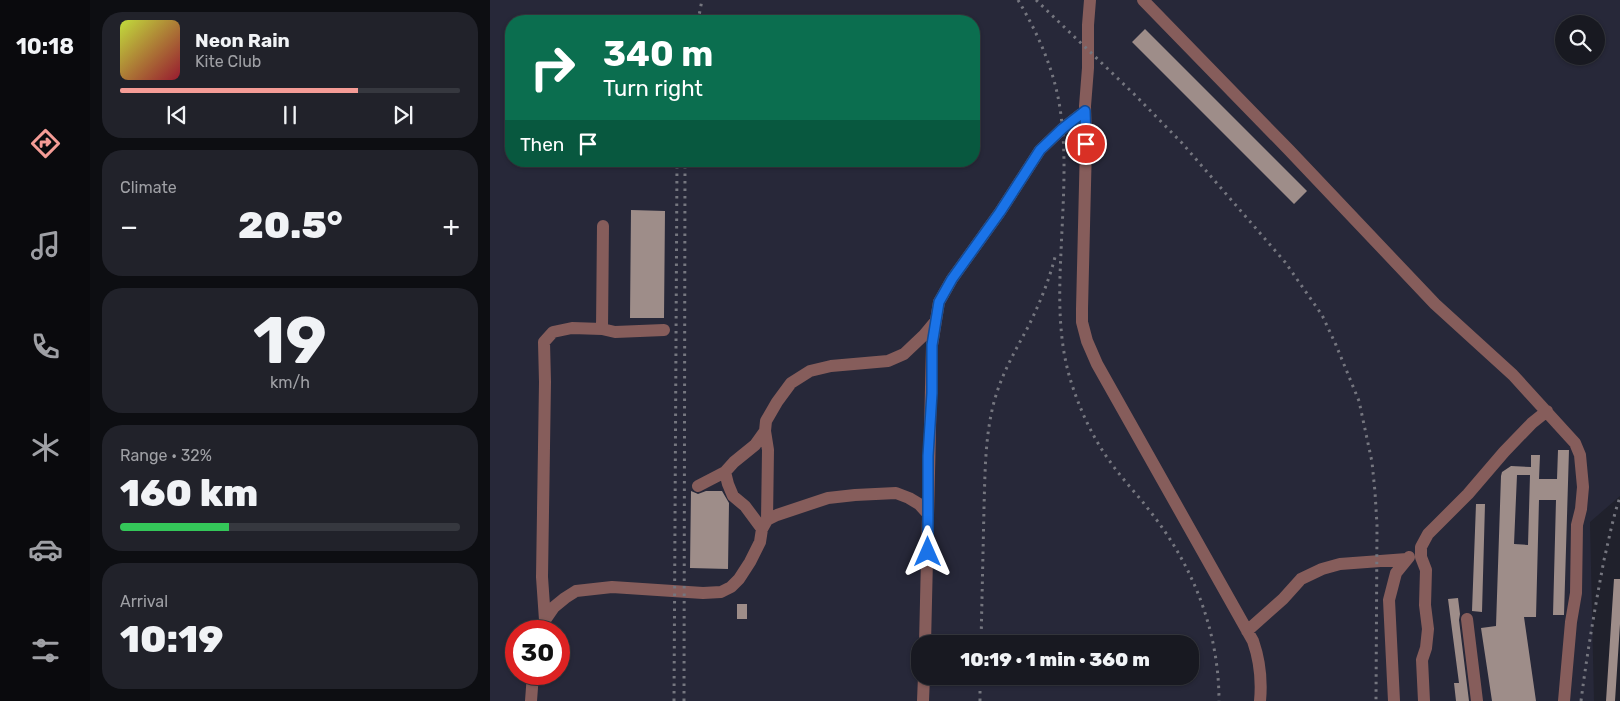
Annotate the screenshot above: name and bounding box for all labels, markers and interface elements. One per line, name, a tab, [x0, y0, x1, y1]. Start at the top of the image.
map controls	[1555, 15, 1605, 65]
button: search	[1555, 15, 1605, 65]
text: Neon Rain	[195, 29, 290, 52]
text: 10:18	[16, 33, 74, 60]
text: 340 m	[603, 33, 713, 75]
icon: right	[520, 35, 585, 100]
text: Kite Club	[195, 52, 261, 71]
text: Turn right	[603, 75, 703, 102]
icon: previous	[163, 101, 191, 129]
icon: pause	[276, 101, 304, 129]
icon: next	[389, 101, 417, 129]
pin	[1065, 123, 1107, 165]
icon: directions	[28, 126, 63, 161]
icon: arrive	[574, 130, 602, 158]
icon: arrive	[1072, 130, 1100, 158]
text: Then	[520, 133, 564, 156]
text: Climate	[120, 178, 177, 197]
text: 20.5°	[238, 202, 343, 248]
text: −	[120, 210, 138, 243]
text: +	[443, 210, 460, 243]
icon: music	[28, 228, 63, 263]
text: 19	[253, 302, 327, 379]
icon: phone	[28, 329, 63, 364]
text: km/h	[270, 373, 310, 392]
icon: climate	[28, 430, 63, 465]
text: Range · 32%	[120, 446, 212, 465]
text: 160 km	[120, 470, 258, 516]
position arrow	[901, 525, 953, 577]
icon: car	[28, 532, 63, 567]
text: Arrival	[120, 592, 168, 611]
text: 10:19	[120, 616, 223, 662]
speed limit sign: 30	[505, 620, 570, 685]
icon: filters	[28, 633, 63, 668]
text: 10:19 · 1 min · 360 m	[960, 648, 1150, 671]

